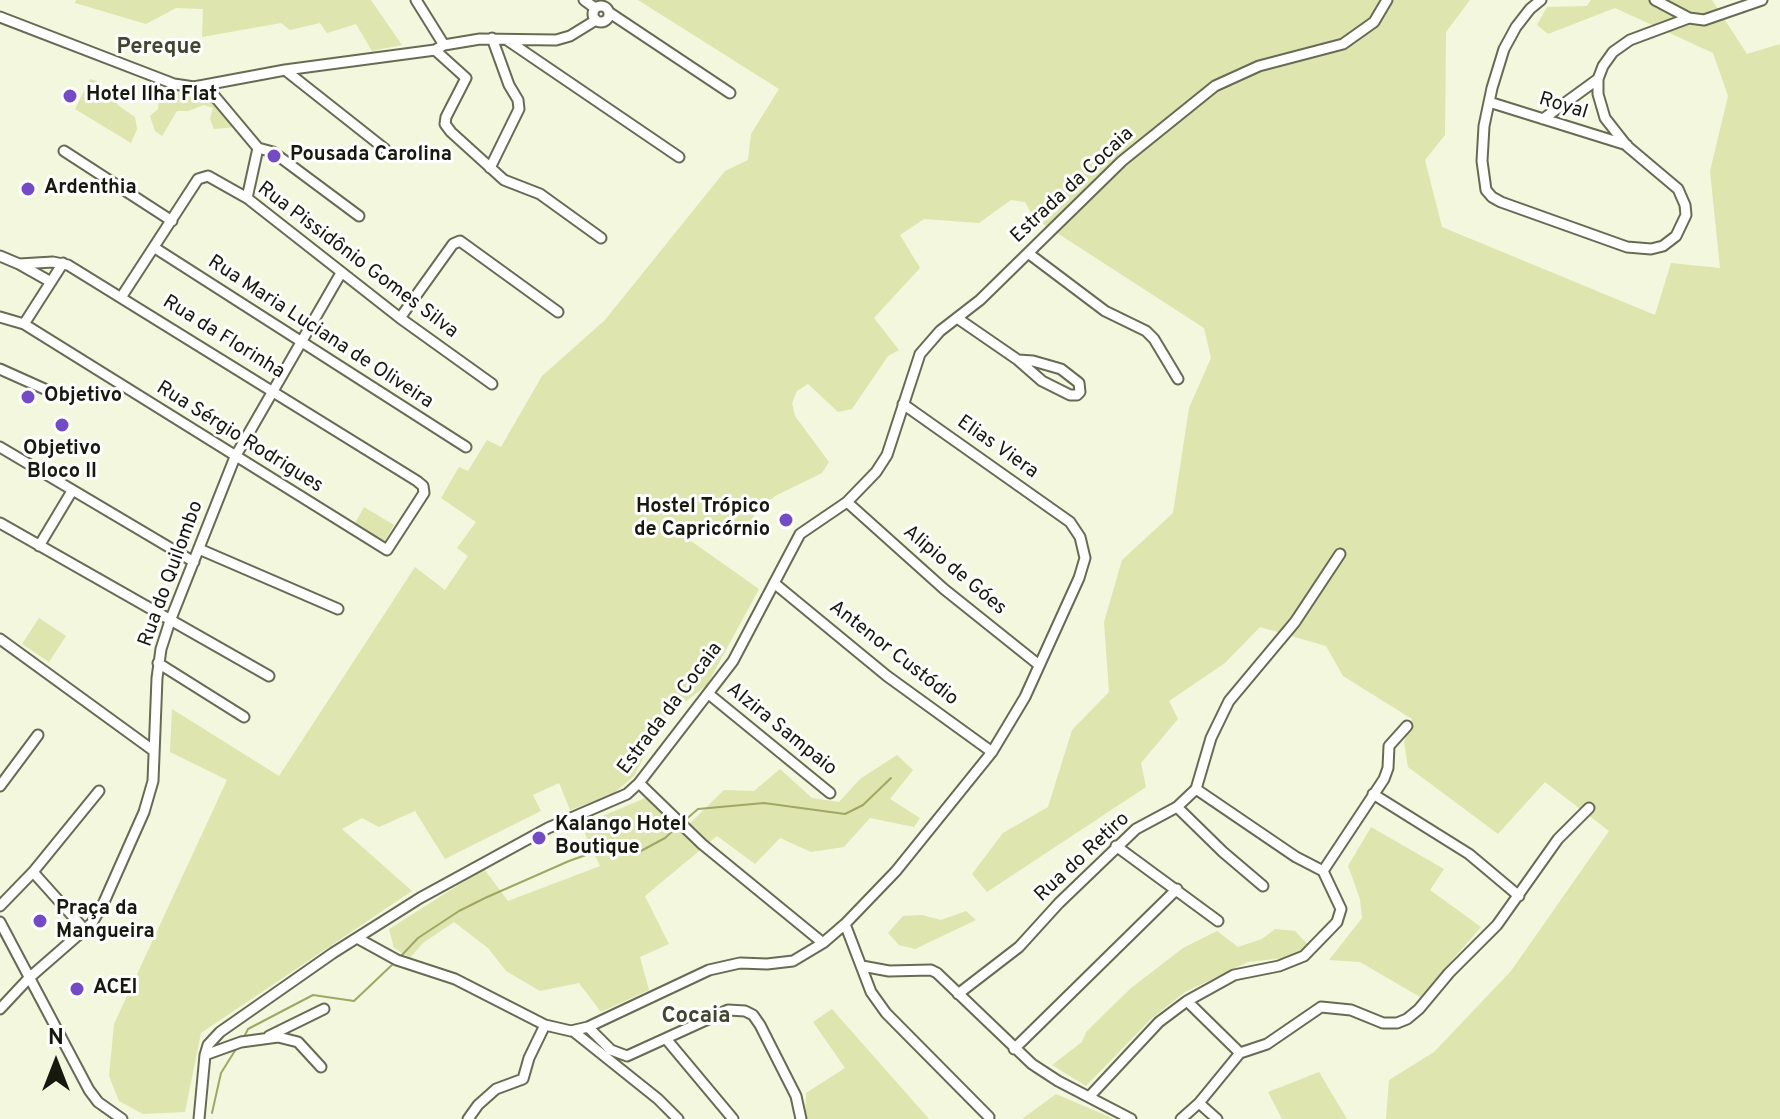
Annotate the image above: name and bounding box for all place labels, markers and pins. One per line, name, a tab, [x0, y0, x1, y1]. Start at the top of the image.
place label: Hotel Ilha Flat	[86, 84, 217, 108]
marker: Hotel Ilha Flat	[61, 87, 79, 105]
place label: Pousada Carolina	[290, 144, 452, 168]
marker: Pousada Carolina	[265, 147, 283, 165]
place label: Ardenthia	[44, 177, 137, 201]
marker: Ardenthia	[19, 180, 37, 198]
place label: Objetivo	[44, 385, 122, 409]
marker: Objetivo	[19, 388, 37, 406]
marker: Objetivo Bloco II	[53, 416, 71, 434]
place label: Objetivo Bloco II	[23, 438, 101, 485]
place label: Hostel Trópico de Capricórnio	[634, 496, 770, 543]
marker: Hostel Trópico de Capricórnio	[777, 511, 795, 529]
place label: Kalango Hotel Boutique	[555, 814, 687, 861]
marker: Kalango Hotel Boutique	[530, 829, 548, 847]
place label: Praça da Mangueira	[56, 898, 155, 945]
marker: Praça da Mangueira	[31, 912, 49, 930]
place label: ACEI	[93, 977, 137, 1001]
marker: ACEI	[68, 980, 86, 998]

